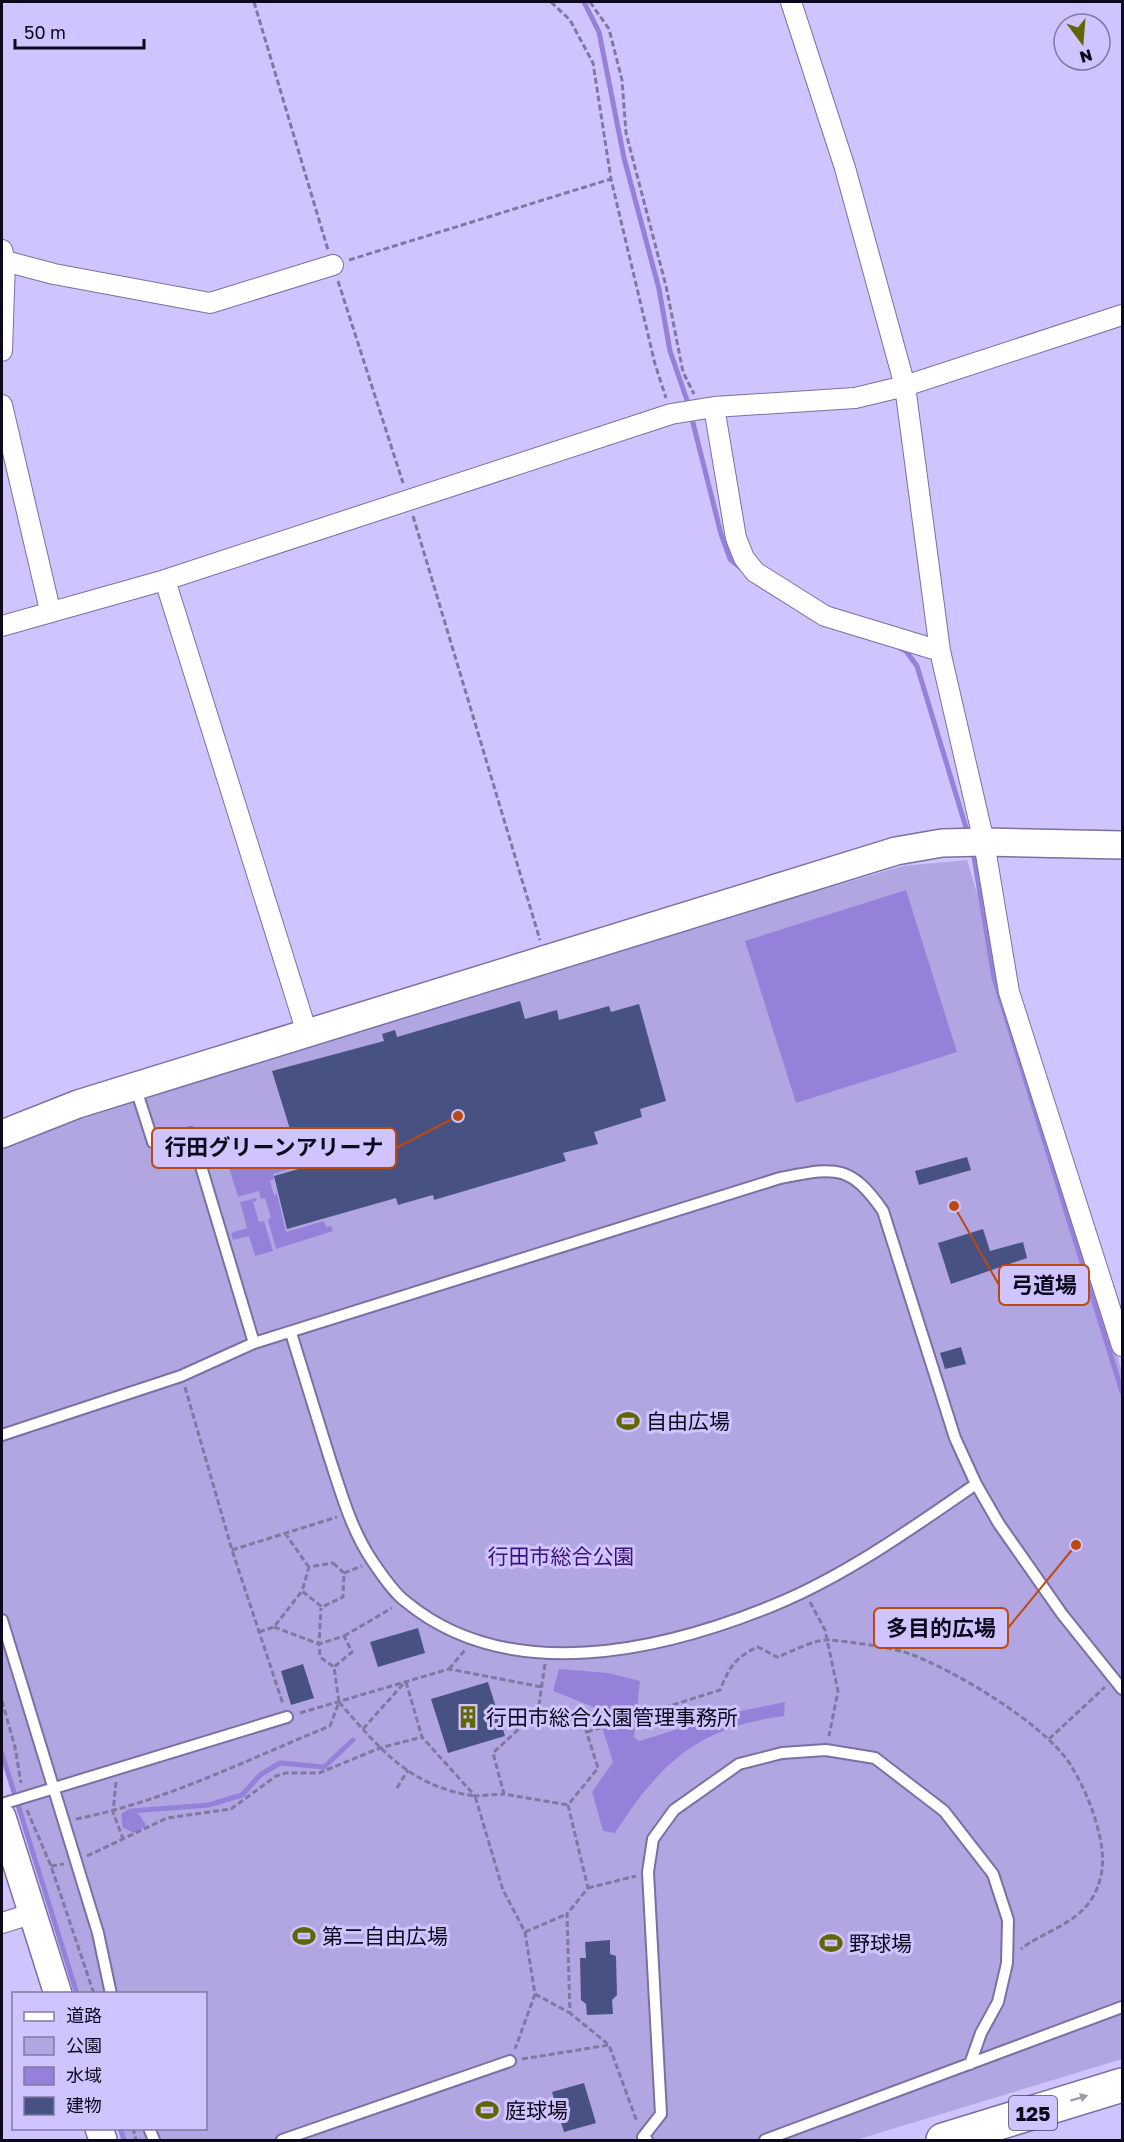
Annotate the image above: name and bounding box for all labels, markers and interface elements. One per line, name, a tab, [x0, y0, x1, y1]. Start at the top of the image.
scale bar	[15, 12, 144, 50]
north arrow	[1052, 12, 1112, 72]
text: 50 m	[24, 21, 66, 43]
text: N	[1078, 45, 1095, 68]
callout: 行田グリーンアリーナ	[152, 1128, 396, 1168]
text: 行田グリーンアリーナ	[165, 1133, 383, 1160]
callout: 弓道場	[999, 1265, 1089, 1305]
text: 弓道場	[1011, 1271, 1077, 1298]
sports icon: 自由広場	[615, 1408, 641, 1434]
place label: 自由広場	[646, 1408, 730, 1434]
park label: 行田市総合公園	[488, 1543, 635, 1569]
callout: 多目的広場	[874, 1608, 1008, 1648]
text: 多目的広場	[886, 1614, 996, 1641]
building icon: 行田市総合公園管理事務所	[455, 1704, 481, 1730]
place label: 行田市総合公園管理事務所	[486, 1704, 738, 1730]
sports icon: 第二自由広場	[291, 1923, 317, 1949]
place label: 第二自由広場	[322, 1923, 448, 1949]
sports icon: 野球場	[818, 1930, 844, 1956]
place label: 野球場	[849, 1930, 912, 1956]
legend	[12, 1992, 207, 2130]
text: 道路	[66, 2004, 102, 2026]
text: 公園	[66, 2034, 102, 2056]
text: 水域	[66, 2064, 102, 2086]
one-way arrow	[1070, 2093, 1088, 2103]
text: 建物	[66, 2094, 102, 2116]
road number: 125	[1009, 2096, 1057, 2130]
sports icon: 庭球場	[474, 2097, 500, 2123]
place label: 庭球場	[505, 2097, 568, 2123]

